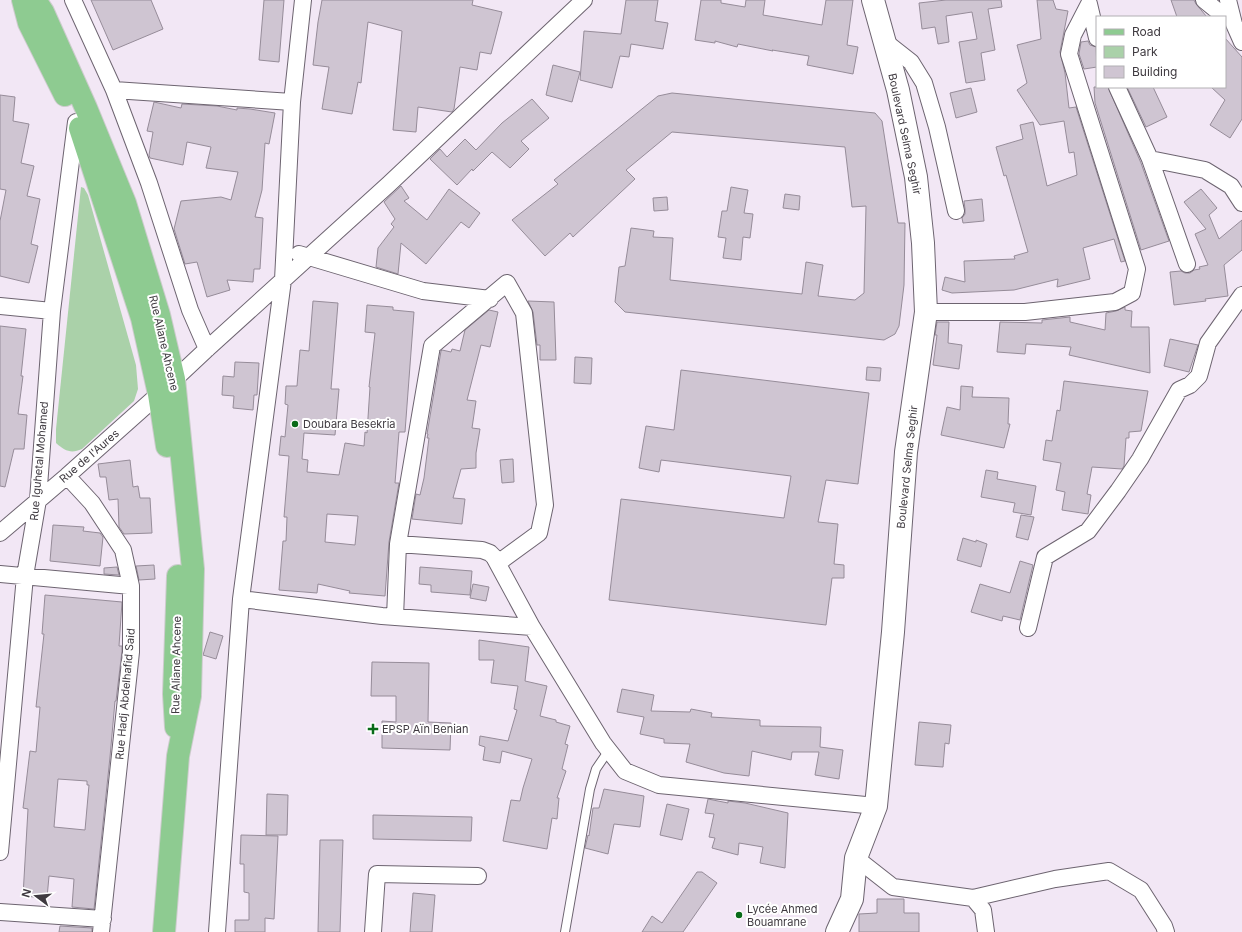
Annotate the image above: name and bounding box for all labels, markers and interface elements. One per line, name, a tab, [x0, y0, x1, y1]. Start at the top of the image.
legend	[1096, 16, 1226, 88]
text: Road	[1132, 24, 1161, 39]
text: Park	[1132, 44, 1158, 59]
text: Building	[1132, 64, 1177, 79]
street label: Boulevard Selma Seghir	[885, 72, 925, 196]
street label: Rue Aliane Ahcene	[146, 294, 182, 392]
street label: Rue Iguhetal Mohamed	[27, 401, 51, 521]
street label: Boulevard Selma Seghir	[894, 405, 920, 529]
place label: Doubara Besekria	[303, 417, 396, 431]
marker: Doubara Besekria	[290, 419, 300, 429]
street label: Rue de l'Aures	[56, 426, 122, 486]
street label: Rue Aliane Ahcene	[168, 616, 184, 714]
street label: Rue Hadj Abdelhafid Said	[112, 628, 138, 760]
place label: EPSP Aïn Benian	[382, 722, 468, 736]
marker: EPSP Aïn Benian	[367, 723, 379, 735]
north arrow	[16, 876, 56, 916]
text: N	[19, 887, 34, 899]
place label: Lycée Ahmed Bouamrane	[747, 902, 818, 929]
marker: Lycée Ahmed Bouamrane	[734, 910, 744, 920]

